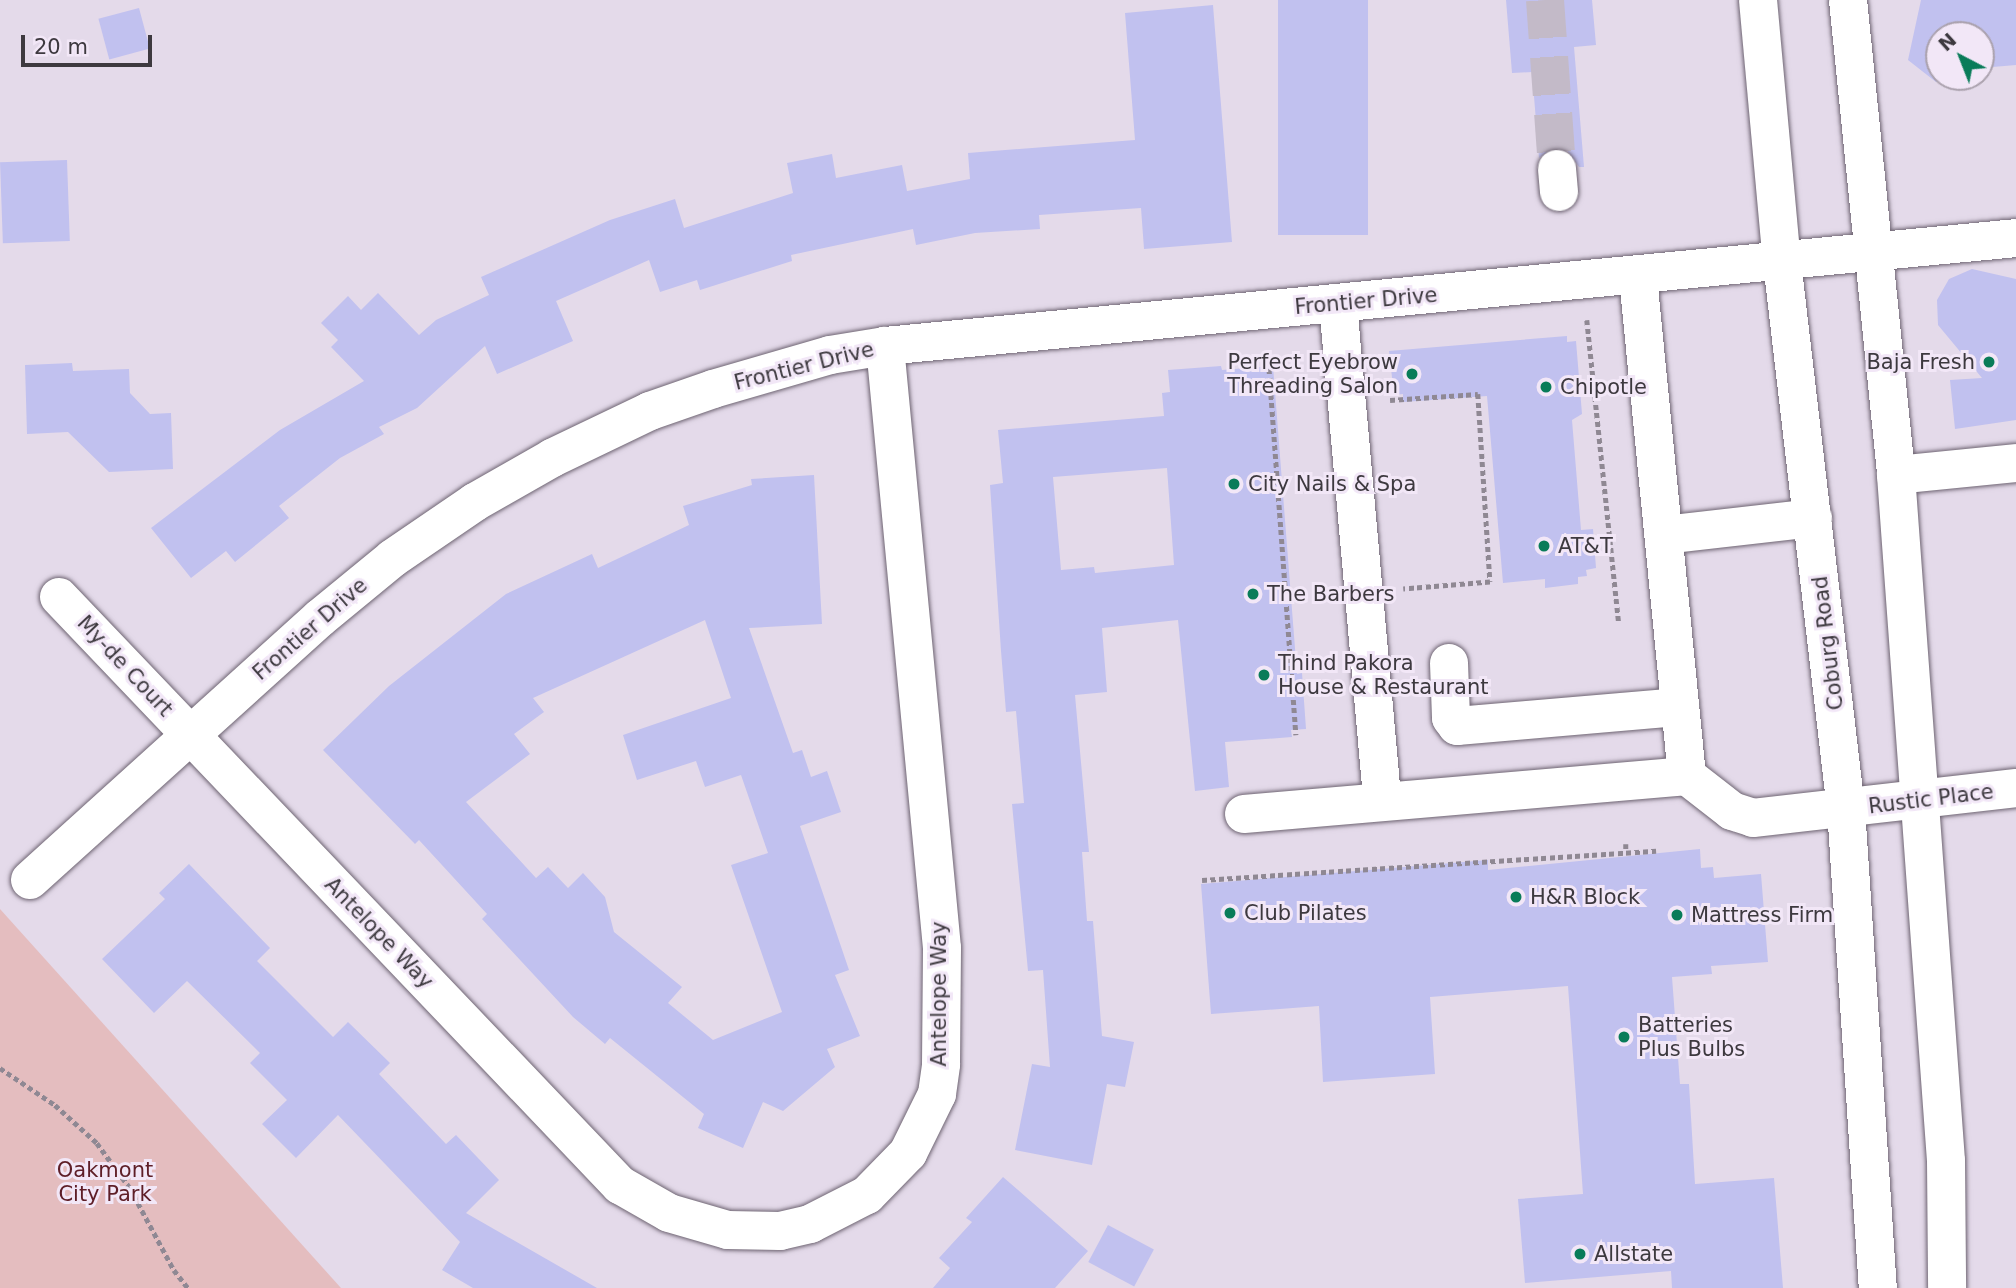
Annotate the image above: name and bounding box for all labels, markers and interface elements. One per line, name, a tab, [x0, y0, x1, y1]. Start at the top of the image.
scale bar	[24, 21, 156, 65]
north arrow	[1925, 21, 1995, 91]
text: N	[1934, 28, 1961, 55]
text: 20 m	[34, 35, 88, 59]
street label: Frontier Drive	[1294, 282, 1438, 320]
street label: Frontier Drive	[731, 336, 877, 396]
place label: Perfect Eyebrow Threading Salon	[1227, 349, 1398, 399]
place label: Baja Fresh	[1866, 349, 1975, 375]
marker: Baja Fresh	[1981, 354, 1997, 370]
marker: Perfect Eyebrow Threading Salon	[1404, 366, 1420, 382]
place label: Chipotle	[1560, 374, 1647, 400]
marker: Chipotle	[1538, 379, 1554, 395]
place label: City Nails & Spa	[1248, 471, 1416, 497]
marker: City Nails & Spa	[1226, 476, 1242, 492]
place label: AT&T	[1558, 533, 1613, 559]
marker: AT&T	[1536, 538, 1552, 554]
street label: Frontier Drive	[248, 573, 372, 685]
street label: Coburg Road	[1807, 574, 1849, 712]
place label: The Barbers	[1267, 581, 1394, 607]
marker: The Barbers	[1245, 586, 1261, 602]
street label: My-de Court	[72, 610, 178, 722]
place label: Thind Pakora House & Restaurant	[1278, 650, 1489, 700]
marker: Thind Pakora House & Restaurant	[1256, 667, 1272, 683]
street label: Rustic Place	[1867, 779, 1995, 819]
street label: Antelope Way	[320, 872, 438, 994]
place label: H&R Block	[1530, 884, 1640, 910]
marker: H&R Block	[1508, 889, 1524, 905]
place label: Club Pilates	[1244, 900, 1367, 926]
place label: Mattress Firm	[1691, 902, 1833, 928]
marker: Club Pilates	[1222, 905, 1238, 921]
marker: Mattress Firm	[1669, 907, 1685, 923]
street label: Antelope Way	[926, 921, 952, 1067]
place label: Batteries Plus Bulbs	[1638, 1012, 1745, 1062]
marker: Batteries Plus Bulbs	[1616, 1029, 1632, 1045]
park label: Oakmont City Park	[57, 1157, 153, 1207]
place label: Allstate	[1594, 1241, 1673, 1267]
marker: Allstate	[1572, 1246, 1588, 1262]

